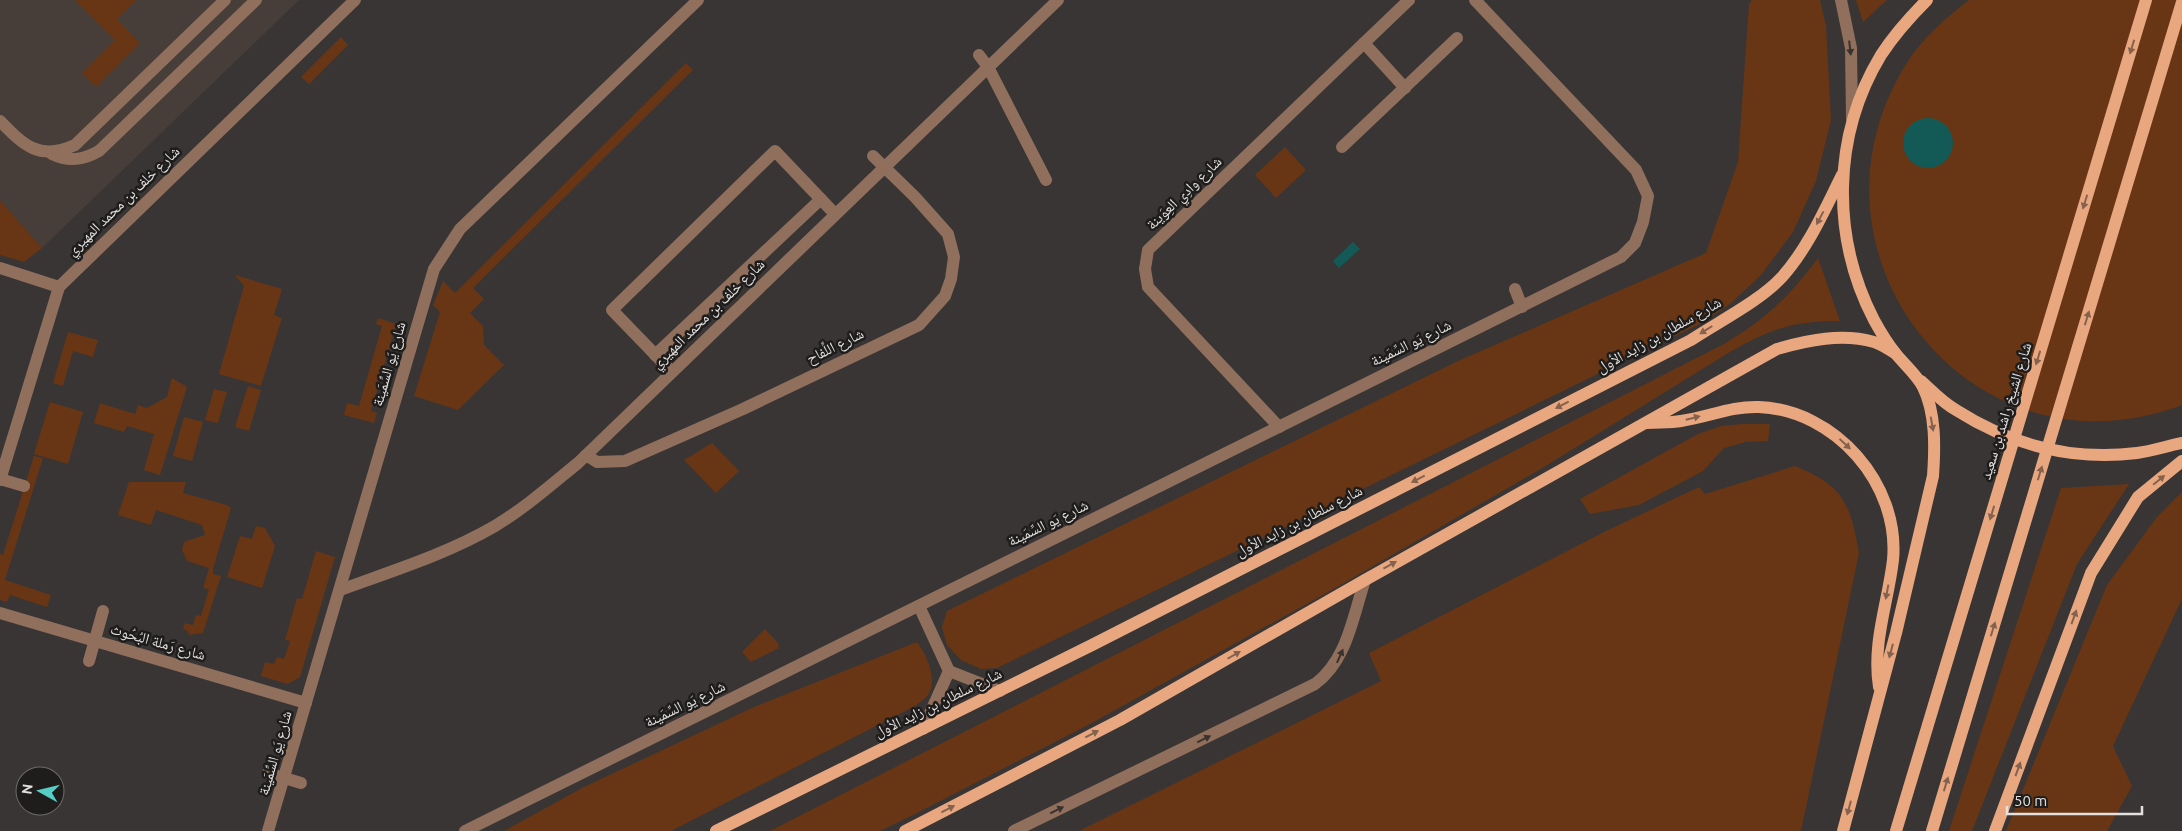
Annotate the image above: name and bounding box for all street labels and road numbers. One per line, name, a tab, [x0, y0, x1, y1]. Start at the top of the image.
street label: شارع خلف بن محمد المهيري	[63, 142, 185, 262]
street label: شارع وادِي العِوَينة	[1143, 152, 1227, 235]
street label: شارع خلف بن محمد المهيري	[648, 255, 770, 375]
street label: شارع سلطان بن زايد الأول	[1594, 293, 1725, 378]
street label: شارع يَو السِّمَينة	[1368, 316, 1455, 371]
street label: شارع يَو السِّمَينة	[368, 320, 411, 409]
street label: شارع اللِّفاح	[803, 323, 867, 368]
street label: شارع الشيخ راشد بن سعيد	[1977, 340, 2036, 482]
street label: شارع سلطان بن زايد الأول	[1233, 481, 1366, 562]
street label: شارع يَو السِّمَينة	[1005, 496, 1092, 551]
street label: شارع رَملة البُحُوث	[108, 620, 208, 665]
street label: شارع سلطان بن زايد الأول	[871, 664, 1005, 743]
street label: شارع يَو السِّمَينة	[642, 677, 729, 732]
street label: شارع يَو السِّمَينة	[254, 709, 297, 798]

